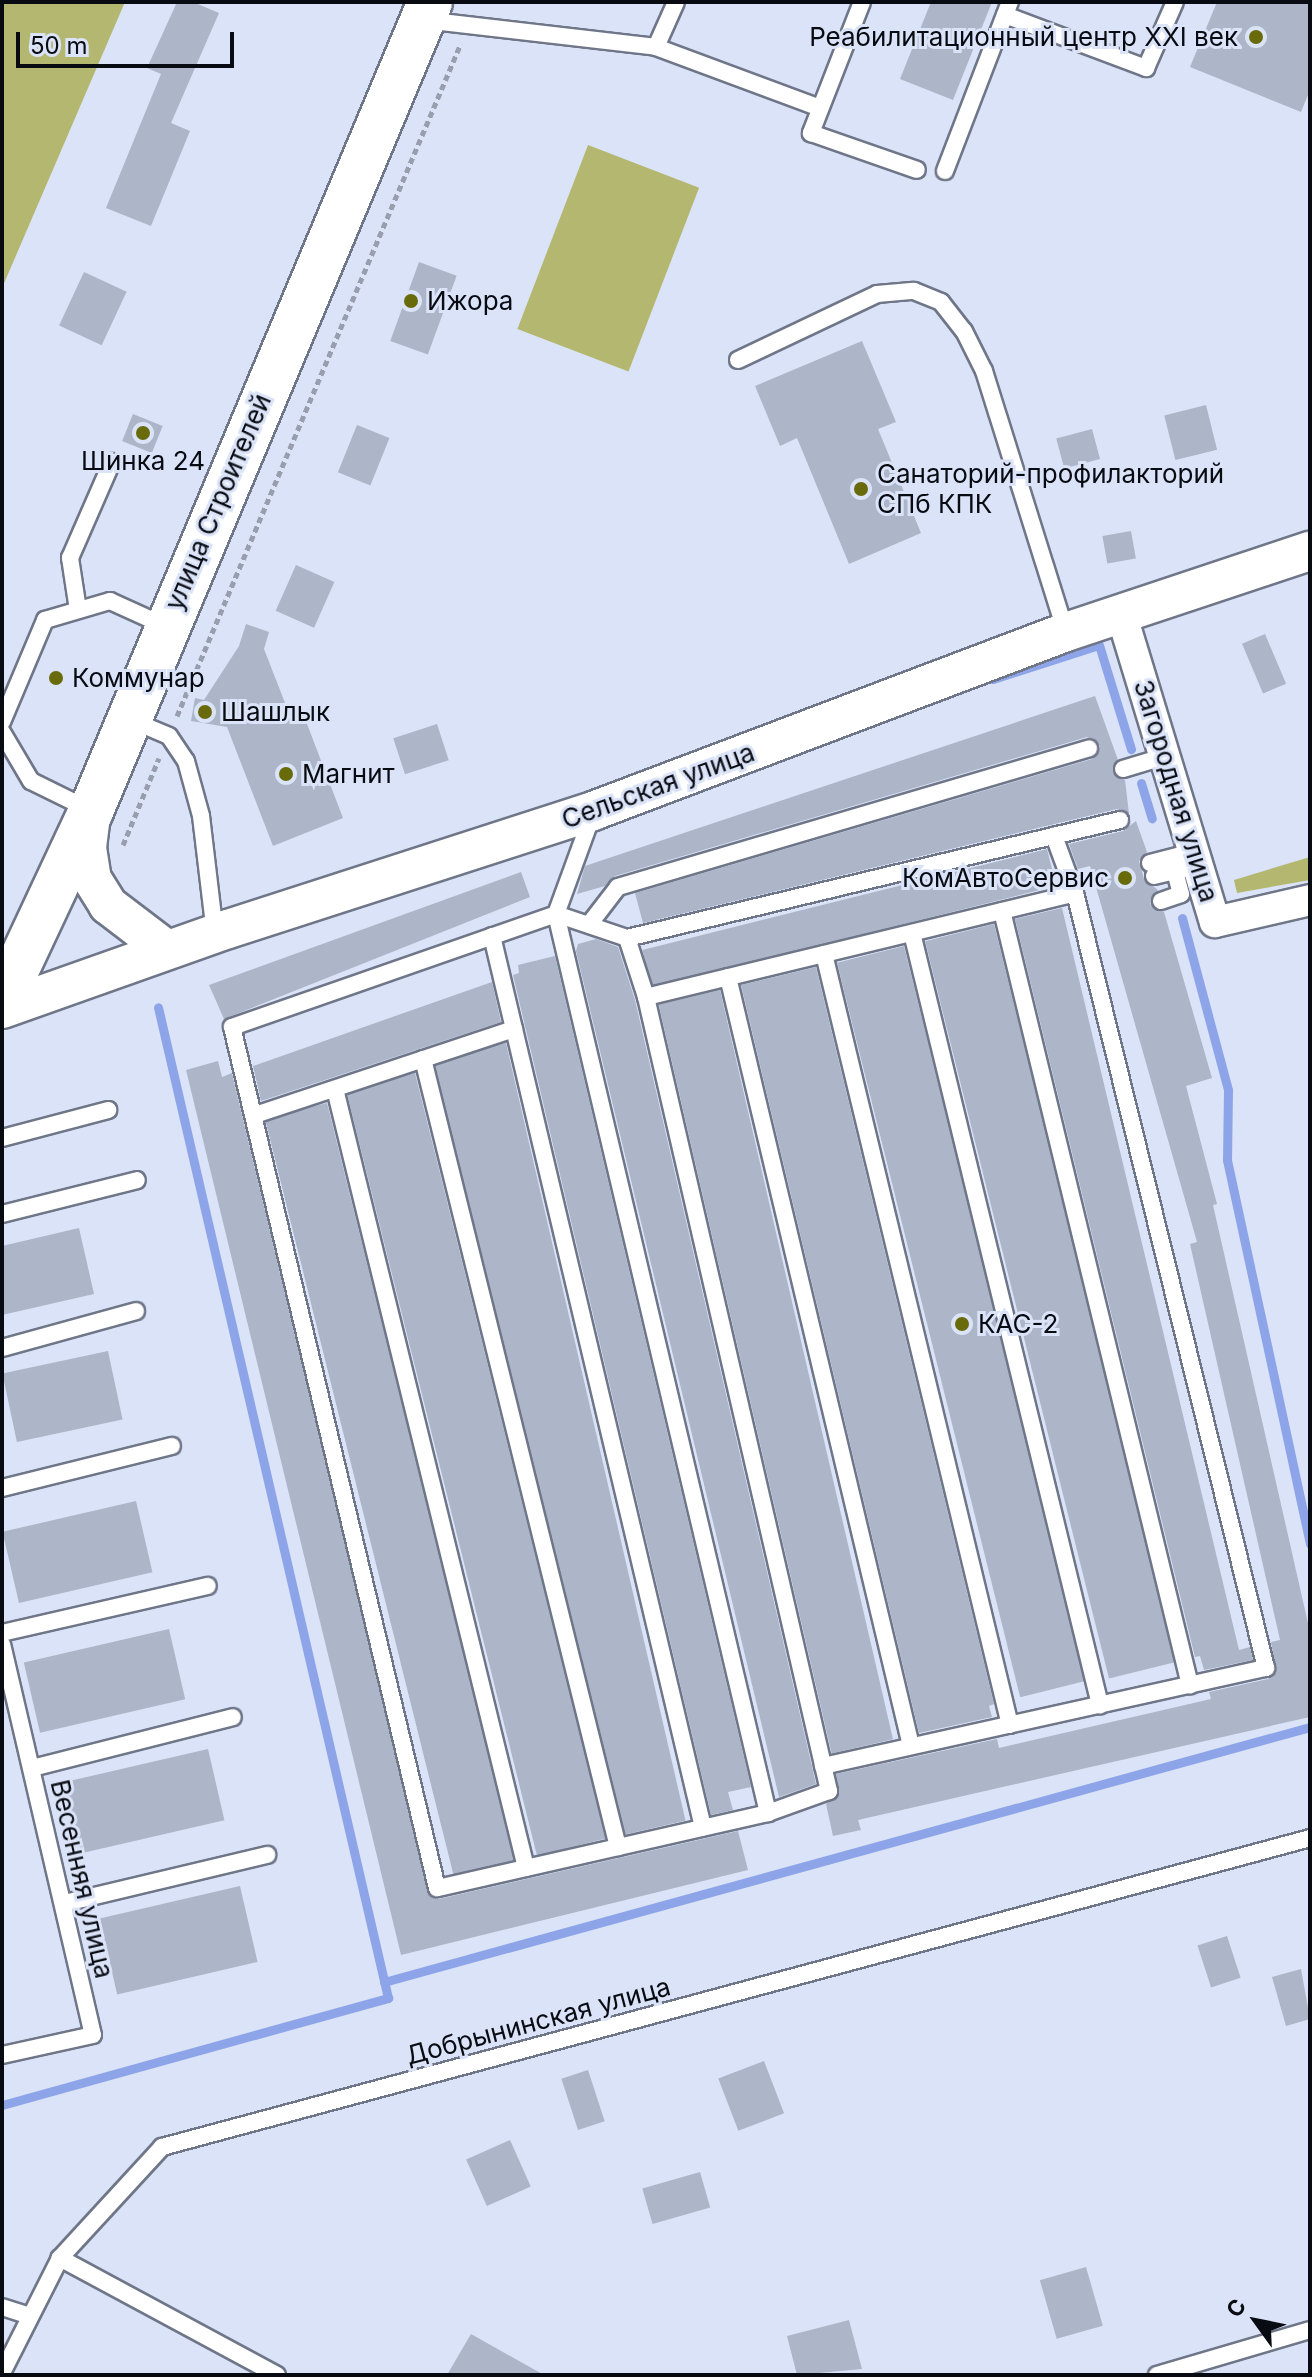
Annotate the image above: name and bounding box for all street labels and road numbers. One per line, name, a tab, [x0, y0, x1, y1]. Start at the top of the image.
street label: улица Строителей	[158, 389, 278, 615]
street label: Загородная улица	[1127, 676, 1225, 906]
street label: Сельская улица	[557, 737, 759, 835]
street label: Весенняя улица	[44, 1777, 120, 1981]
street label: Добрынинская улица	[402, 1971, 674, 2071]

